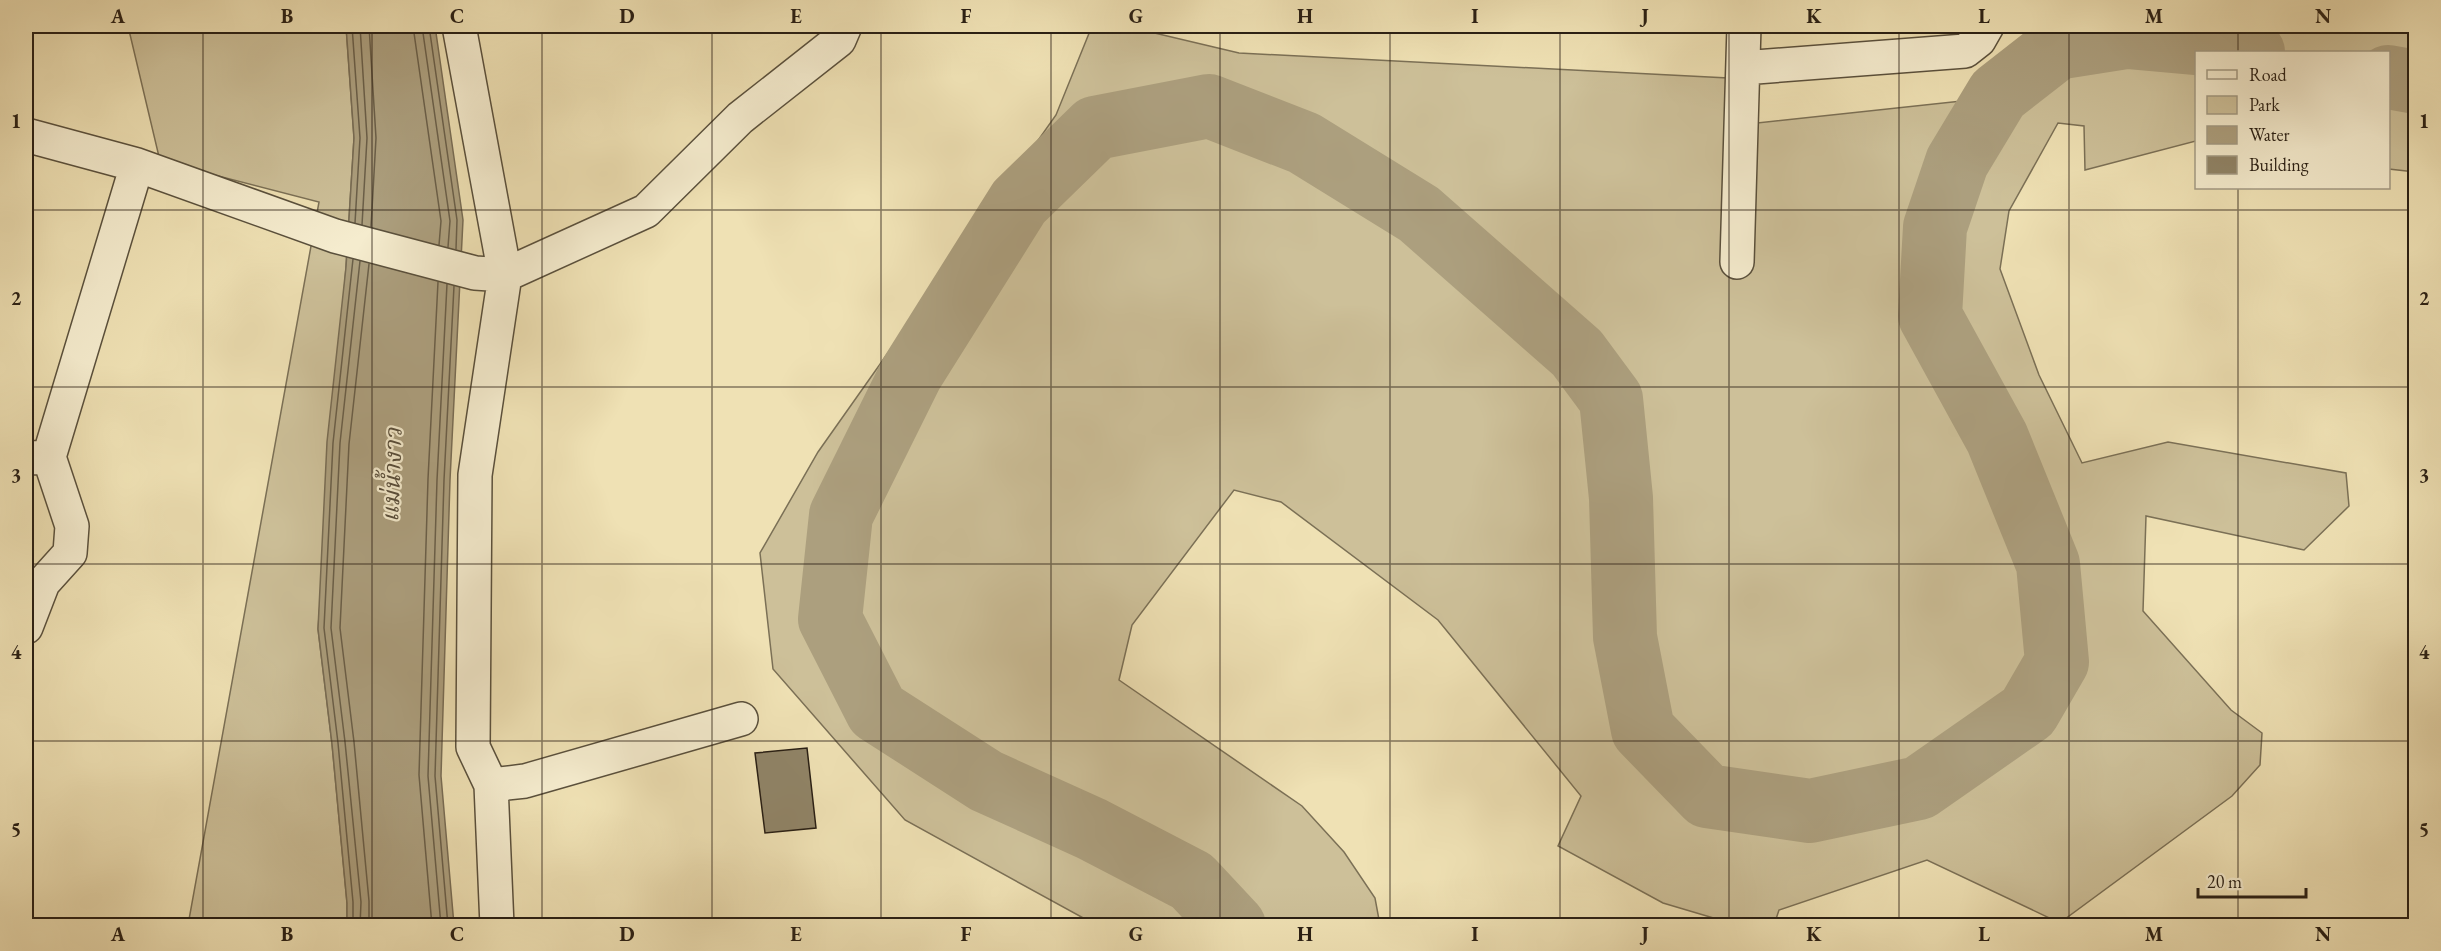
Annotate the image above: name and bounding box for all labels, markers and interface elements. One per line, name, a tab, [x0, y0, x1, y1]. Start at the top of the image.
text: A	[110, 3, 126, 29]
text: B	[281, 3, 293, 29]
text: C	[450, 3, 464, 29]
text: D	[619, 3, 635, 29]
text: E	[790, 3, 802, 29]
text: F	[961, 3, 972, 29]
text: G	[1129, 3, 1143, 29]
text: H	[1297, 3, 1313, 29]
text: I	[1471, 3, 1479, 29]
text: J	[1639, 3, 1649, 29]
text: K	[1806, 3, 1822, 29]
text: L	[1978, 3, 1990, 29]
text: M	[2145, 3, 2163, 29]
text: N	[2315, 3, 2331, 29]
legend	[2195, 51, 2390, 189]
text: Road	[2249, 63, 2288, 86]
text: Park	[2249, 93, 2280, 116]
text: 1	[11, 108, 21, 134]
text: 1	[2419, 108, 2429, 134]
text: Water	[2249, 123, 2290, 146]
text: Building	[2249, 153, 2309, 176]
text: 2	[11, 285, 22, 311]
text: 2	[2419, 285, 2430, 311]
water label: แม่น้ำงาว	[372, 427, 409, 523]
text: 3	[11, 462, 21, 488]
text: 3	[2419, 462, 2429, 488]
text: 4	[11, 639, 22, 665]
text: 4	[2419, 639, 2430, 665]
text: 5	[11, 816, 21, 842]
text: 5	[2419, 816, 2429, 842]
scale bar	[2198, 861, 2306, 899]
text: 20 m	[2207, 870, 2242, 893]
text: A	[110, 921, 126, 947]
text: B	[281, 921, 293, 947]
text: C	[450, 921, 464, 947]
text: D	[619, 921, 635, 947]
text: E	[790, 921, 802, 947]
text: F	[961, 921, 972, 947]
text: G	[1129, 921, 1143, 947]
text: H	[1297, 921, 1313, 947]
text: I	[1471, 921, 1479, 947]
text: J	[1639, 921, 1649, 947]
text: K	[1806, 921, 1822, 947]
text: L	[1978, 921, 1990, 947]
text: M	[2145, 921, 2163, 947]
text: N	[2315, 921, 2331, 947]

